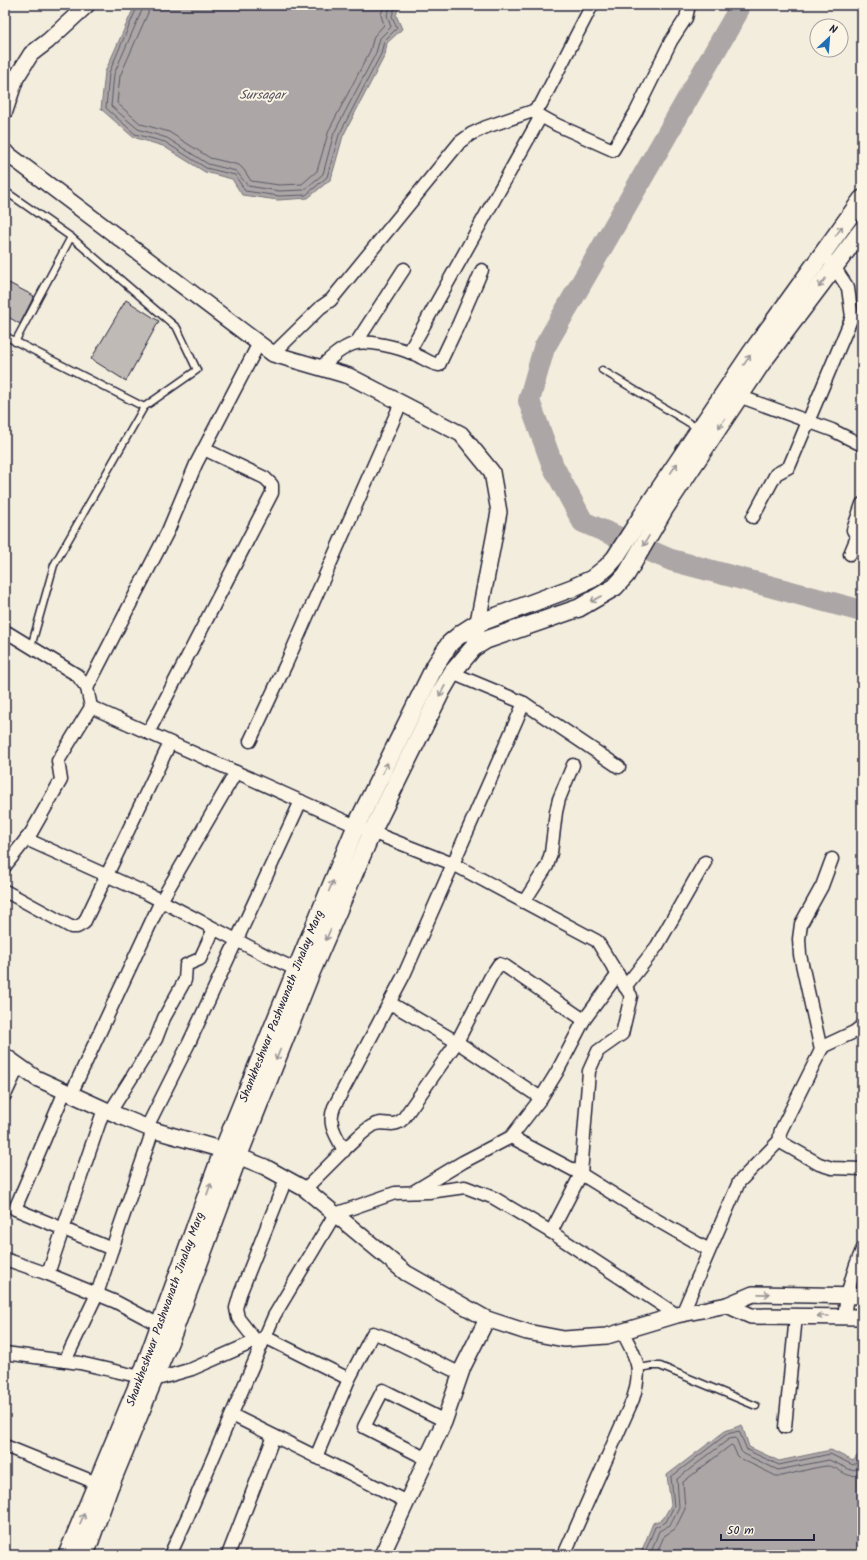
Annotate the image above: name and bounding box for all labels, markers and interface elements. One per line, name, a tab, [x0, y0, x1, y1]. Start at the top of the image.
north arrow	[809, 18, 849, 58]
text: N	[826, 20, 840, 40]
water label: Sursagar	[239, 85, 288, 106]
one-way arrow	[835, 226, 843, 237]
one-way arrow	[818, 278, 826, 289]
one-way arrow	[743, 355, 751, 366]
one-way arrow	[717, 417, 725, 429]
one-way arrow	[670, 462, 678, 473]
one-way arrow	[641, 535, 649, 547]
one-way arrow	[590, 595, 602, 603]
one-way arrow	[438, 685, 446, 697]
one-way arrow	[381, 762, 389, 774]
one-way arrow	[327, 881, 335, 893]
street label: Shankheshwar Pashwanath Jinalay Marg	[234, 907, 329, 1105]
one-way arrow	[323, 929, 331, 941]
one-way arrow	[274, 1049, 282, 1061]
one-way arrow	[206, 1183, 214, 1195]
street label: Shankheshwar Pashwanath Jinalay Marg	[121, 1209, 210, 1409]
one-way arrow	[757, 1290, 770, 1298]
one-way arrow	[817, 1312, 830, 1320]
one-way arrow	[78, 1513, 86, 1525]
scale bar	[721, 1516, 814, 1542]
text: 50 m	[727, 1521, 754, 1540]

